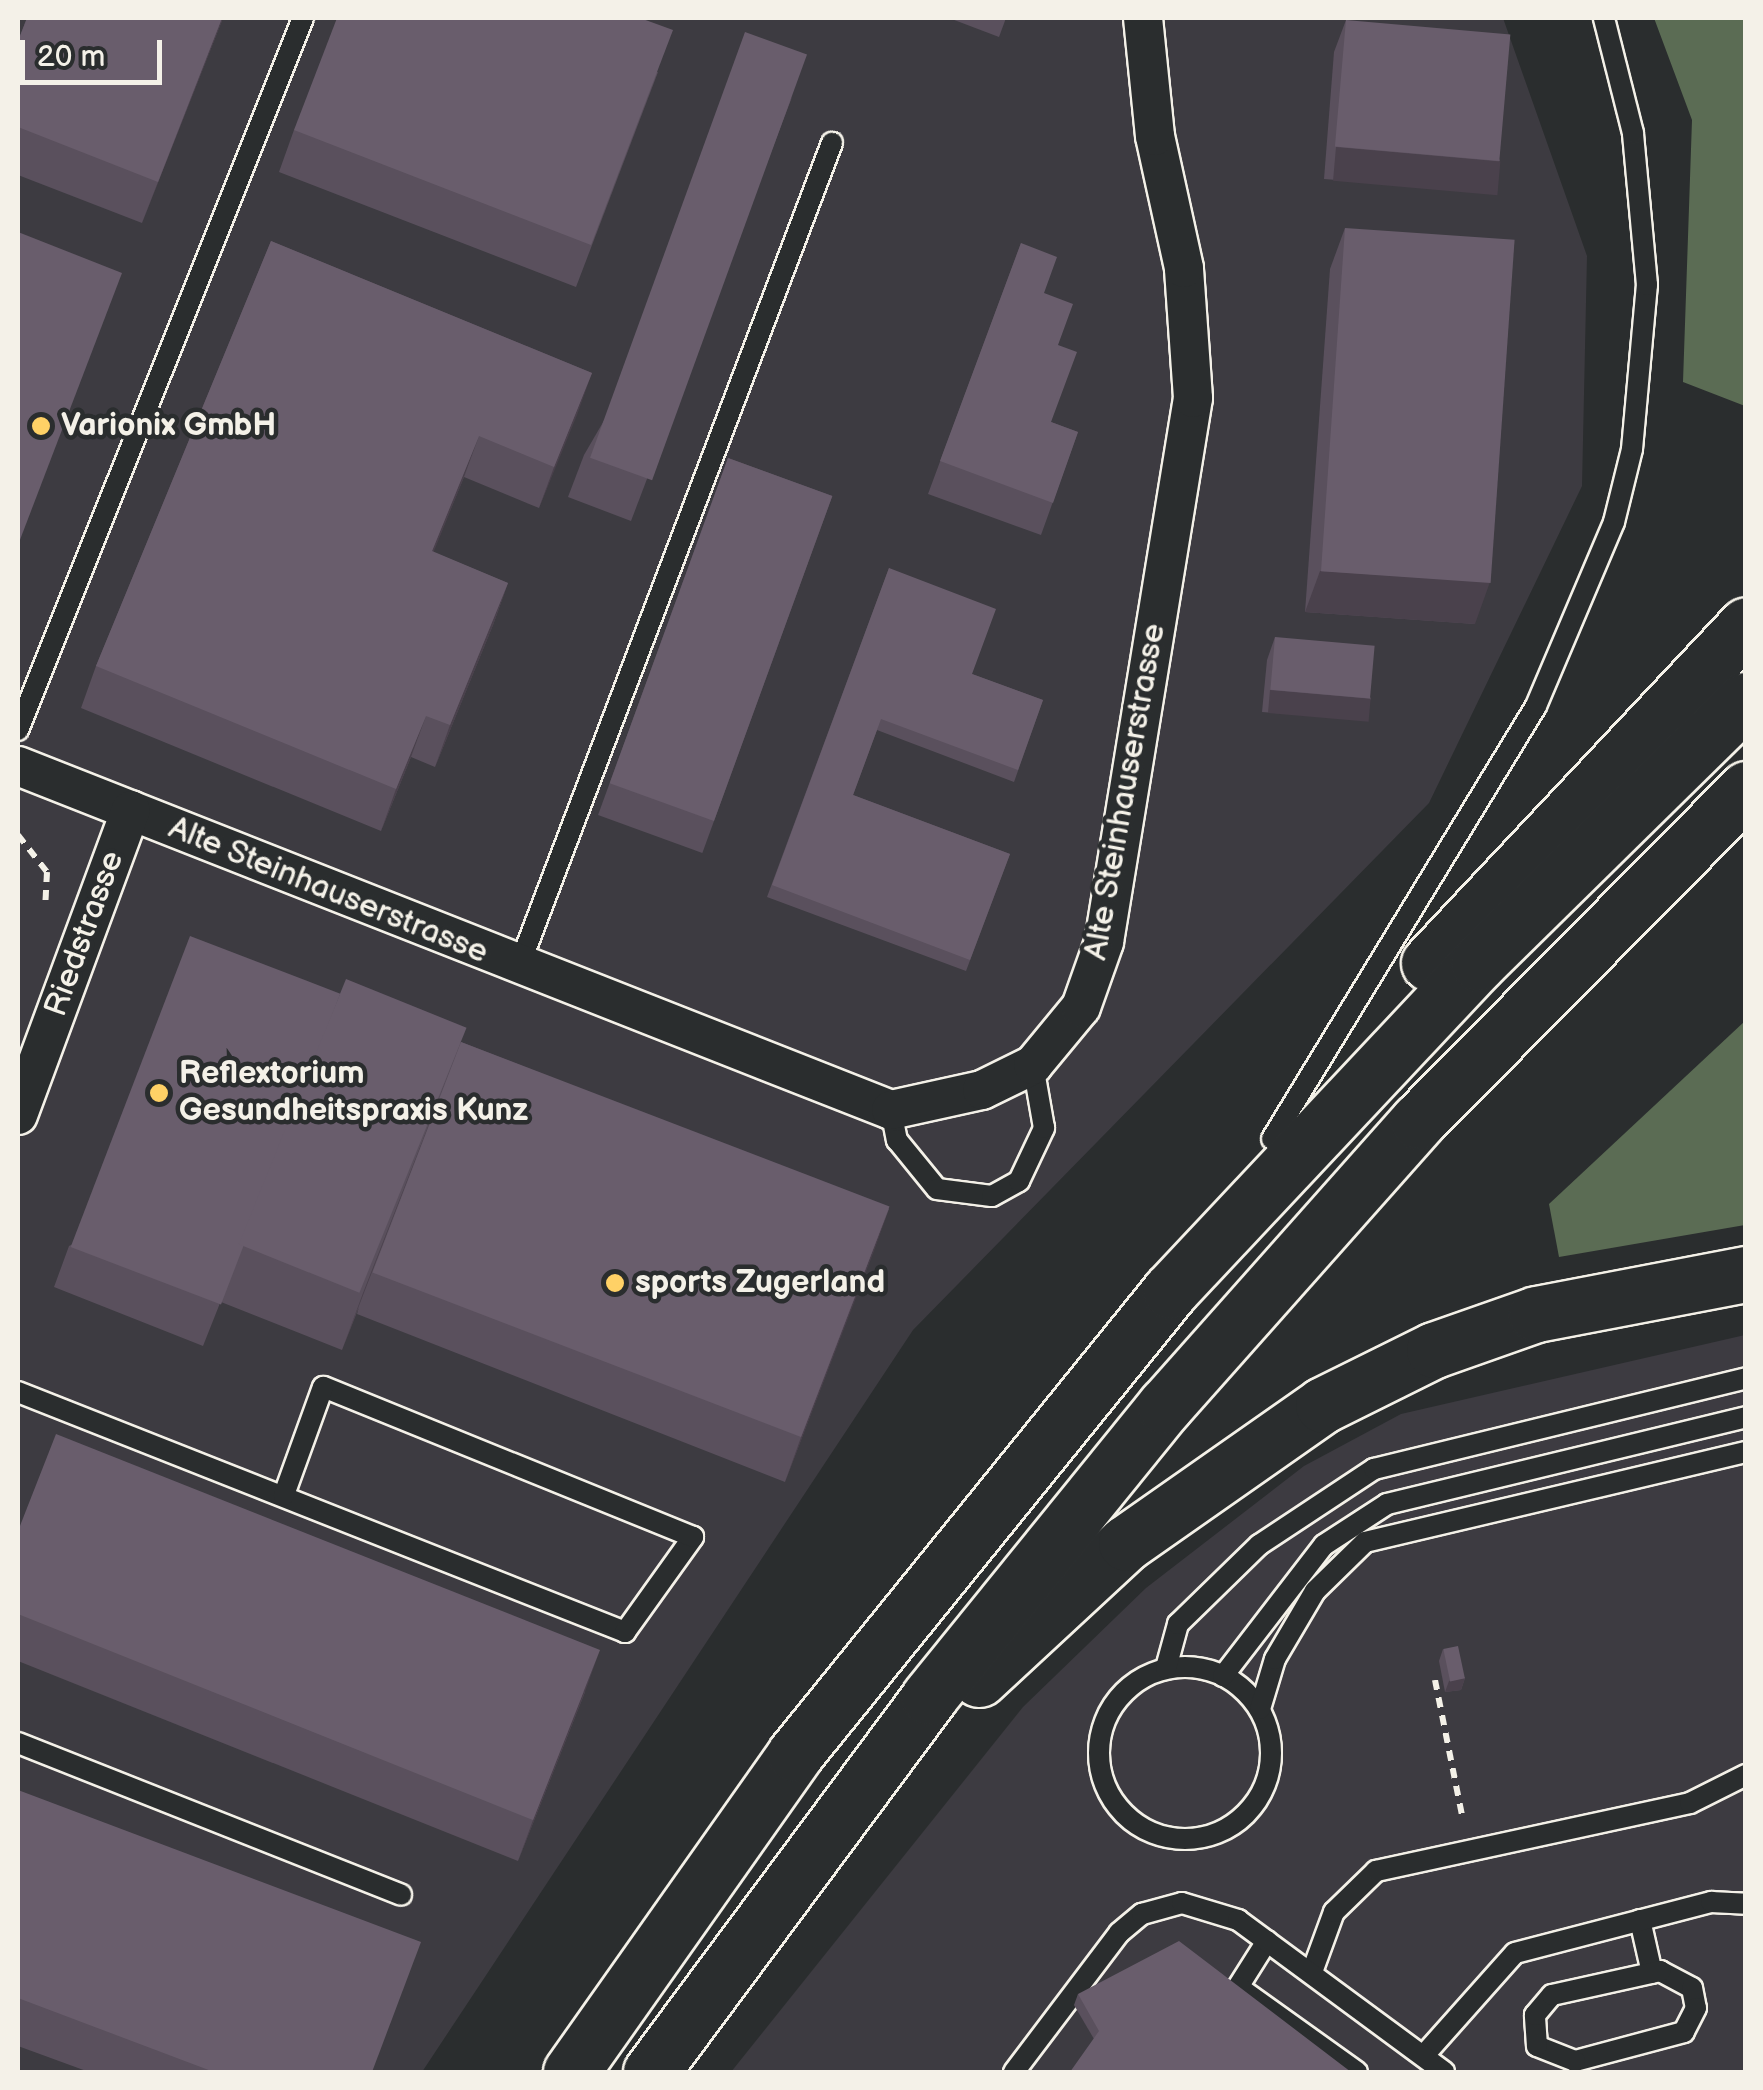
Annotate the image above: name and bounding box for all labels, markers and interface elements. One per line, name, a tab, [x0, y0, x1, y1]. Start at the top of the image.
scale bar	[25, 20, 168, 82]
text: 20 m	[37, 39, 105, 75]
place label: Varionix GmbH	[61, 407, 276, 445]
marker: Varionix GmbH	[30, 415, 52, 437]
street label: Alte Steinhauserstrasse	[1077, 621, 1175, 963]
street label: Alte Steinhauserstrasse	[163, 809, 493, 973]
street label: Riedstrasse	[37, 846, 133, 1022]
place label: Reflextorium Gesundheitspraxis Kunz	[179, 1056, 528, 1131]
marker: Reflextorium Gesundheitspraxis Kunz	[148, 1082, 170, 1104]
place label: sports Zugerland	[635, 1264, 885, 1302]
marker: sports Zugerland	[604, 1272, 626, 1294]

